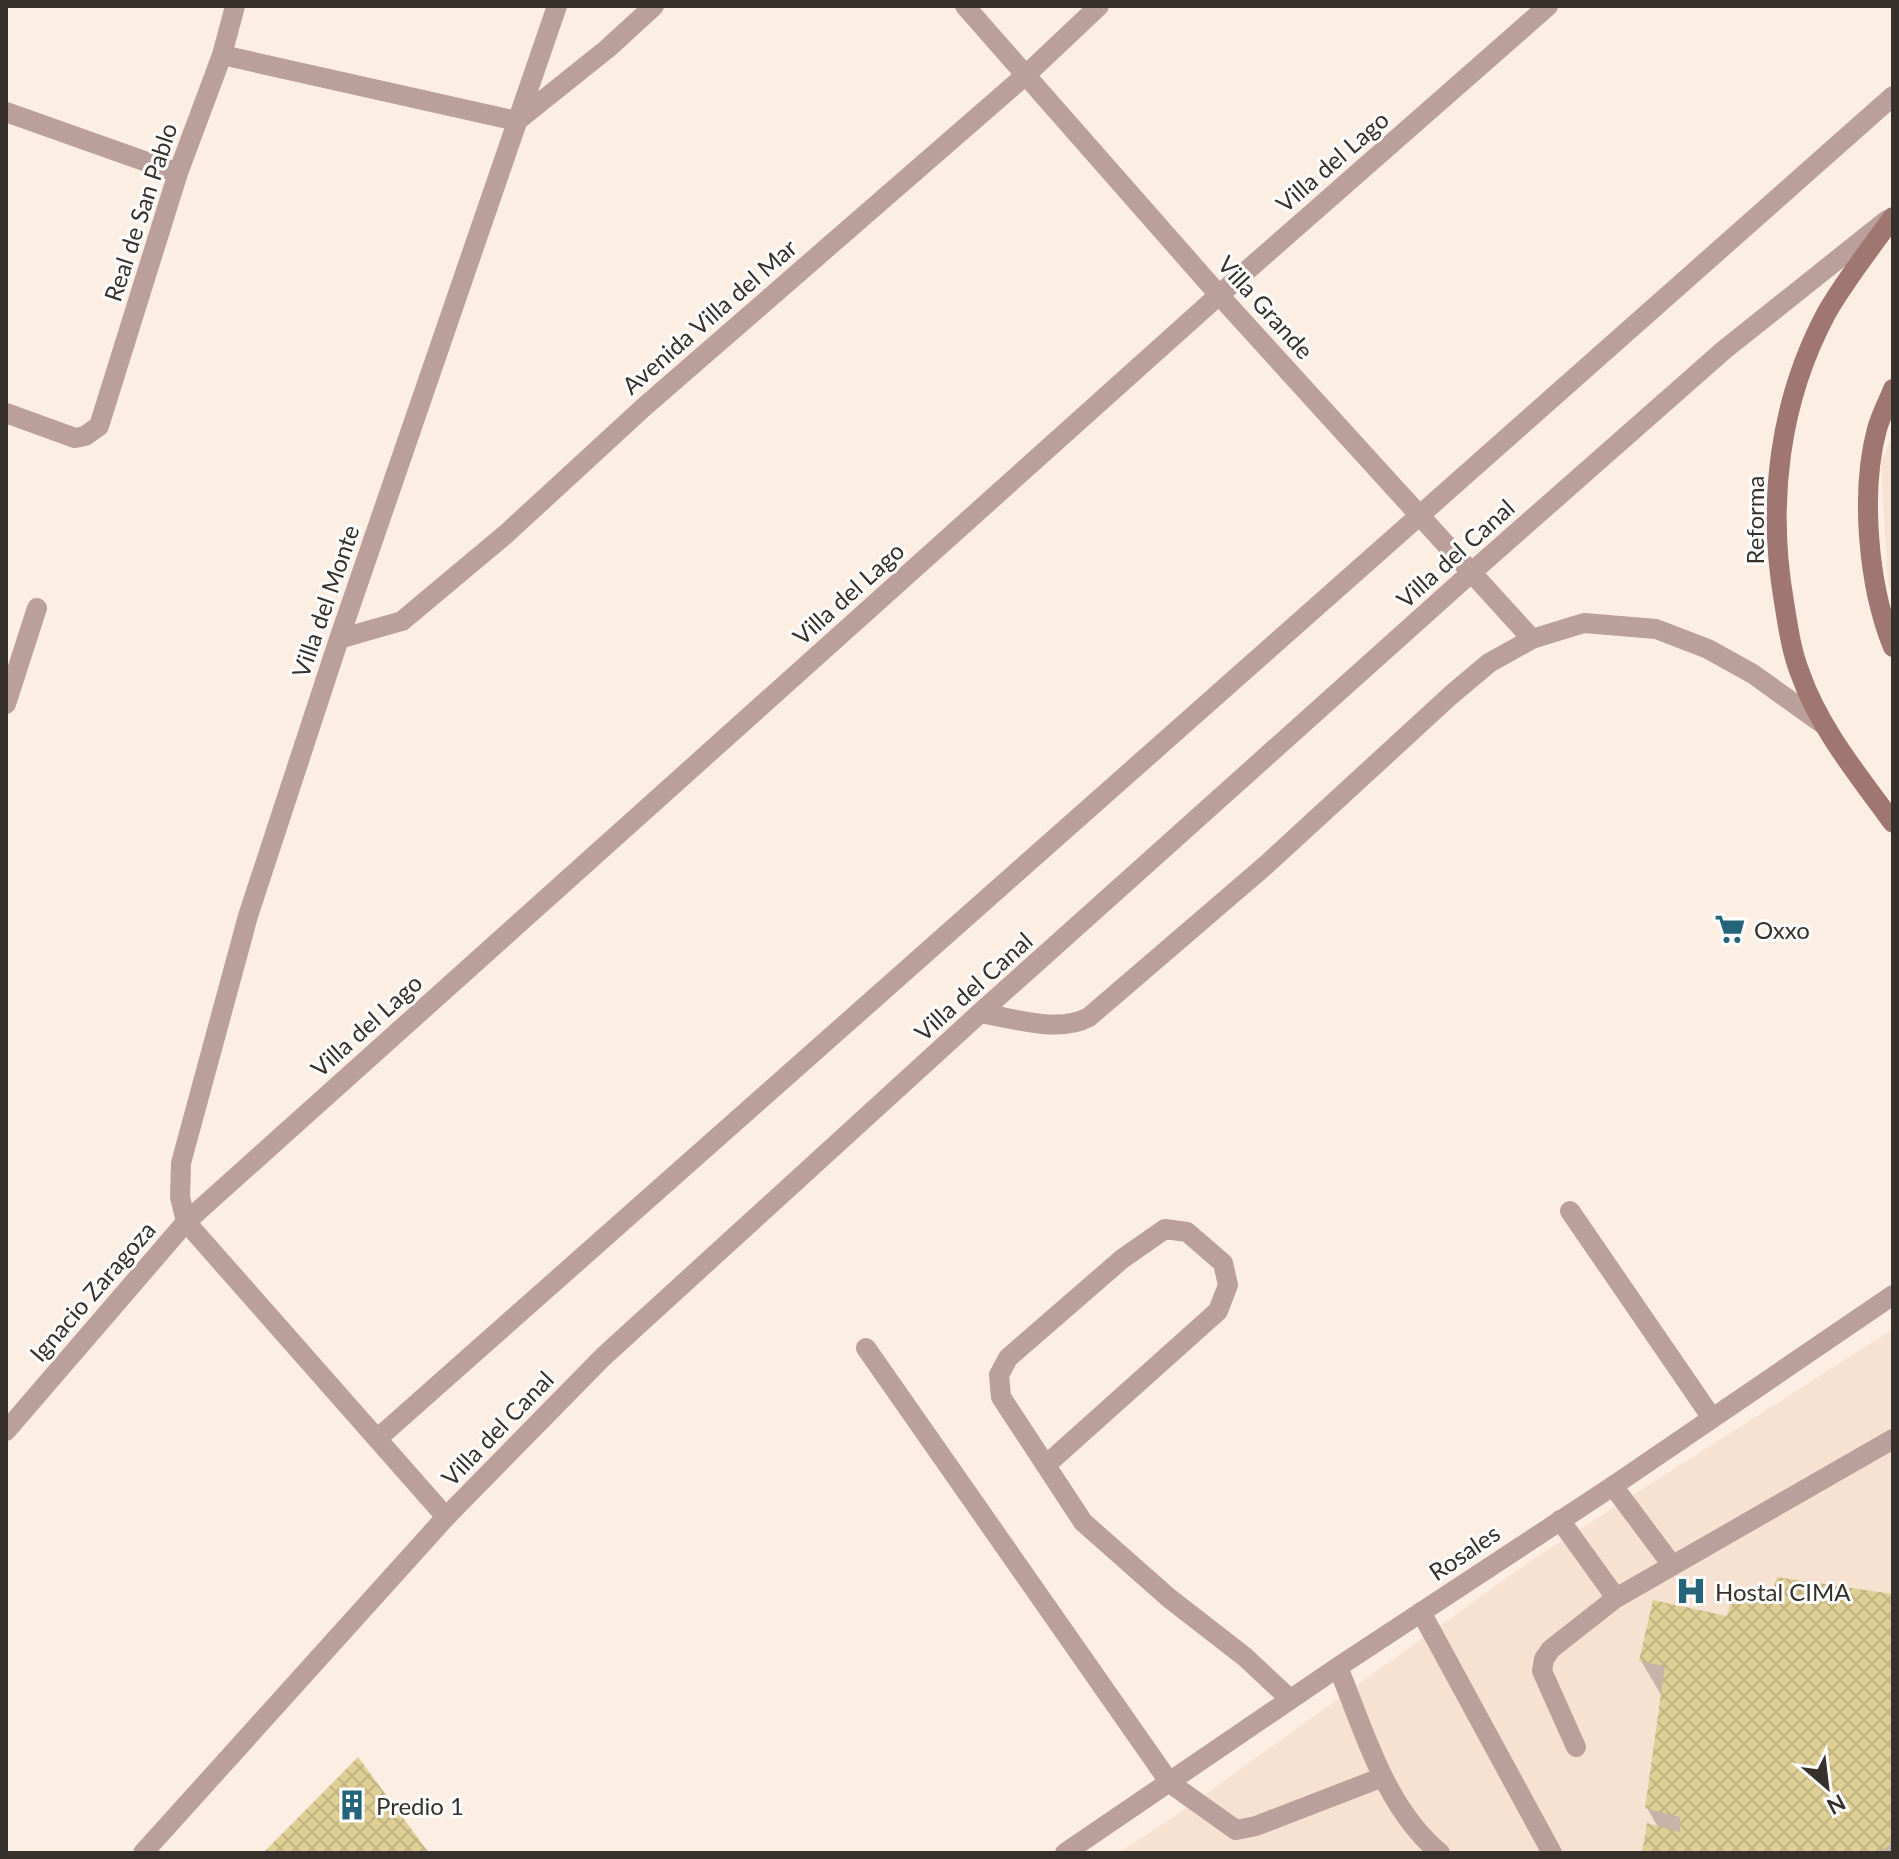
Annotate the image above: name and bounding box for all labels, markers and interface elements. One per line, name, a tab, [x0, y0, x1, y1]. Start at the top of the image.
street label: Villa del Lago	[1270, 104, 1394, 218]
street label: Real de San Pablo	[97, 119, 183, 305]
street label: Avenida Villa del Mar	[616, 232, 802, 400]
street label: Villa Grande	[1212, 249, 1320, 365]
street label: Reforma	[1740, 476, 1769, 564]
street label: Villa del Canal	[1390, 493, 1520, 613]
street label: Villa del Monte	[285, 521, 365, 681]
street label: Villa del Lago	[786, 536, 910, 650]
supermarket icon: Oxxo	[1713, 912, 1747, 946]
place label: Oxxo	[1754, 915, 1810, 944]
street label: Villa del Canal	[908, 926, 1038, 1046]
street label: Villa del Lago	[304, 968, 428, 1082]
street label: Ignacio Zaragoza	[23, 1215, 161, 1367]
street label: Villa del Canal	[435, 1365, 559, 1491]
street label: Rosales	[1423, 1518, 1505, 1586]
hospital icon: Hostal CIMA	[1674, 1574, 1708, 1608]
place label: Hostal CIMA	[1715, 1577, 1851, 1606]
north arrow	[1787, 1747, 1867, 1827]
building icon: Predio 1	[335, 1788, 369, 1822]
text: N	[1823, 1789, 1850, 1821]
place label: Predio 1	[376, 1791, 464, 1820]

